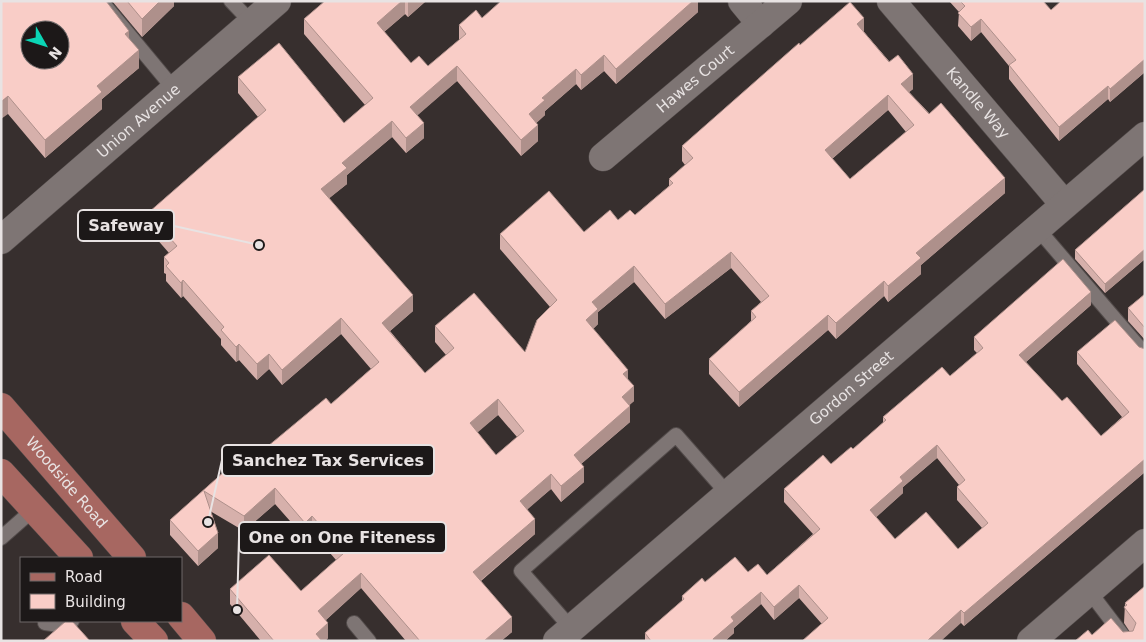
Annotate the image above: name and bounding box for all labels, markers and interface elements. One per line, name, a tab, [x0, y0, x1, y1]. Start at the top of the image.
north arrow	[20, 20, 70, 70]
street label: Hawes Court	[653, 41, 738, 117]
text: N	[45, 44, 65, 63]
street label: Kandle Way	[943, 64, 1013, 142]
street label: Union Avenue	[93, 80, 184, 162]
callout: Safeway	[78, 210, 174, 241]
text: Safeway	[88, 216, 164, 235]
street label: Gordon Street	[806, 347, 897, 429]
street label: Woodside Road	[22, 433, 111, 532]
callout: Sanchez Tax Services	[222, 445, 434, 476]
text: Sanchez Tax Services	[232, 451, 424, 470]
callout: One on One Fiteness	[239, 522, 446, 553]
text: One on One Fiteness	[249, 528, 435, 547]
legend	[20, 557, 182, 622]
text: Road	[65, 568, 103, 586]
text: Building	[65, 593, 126, 611]

